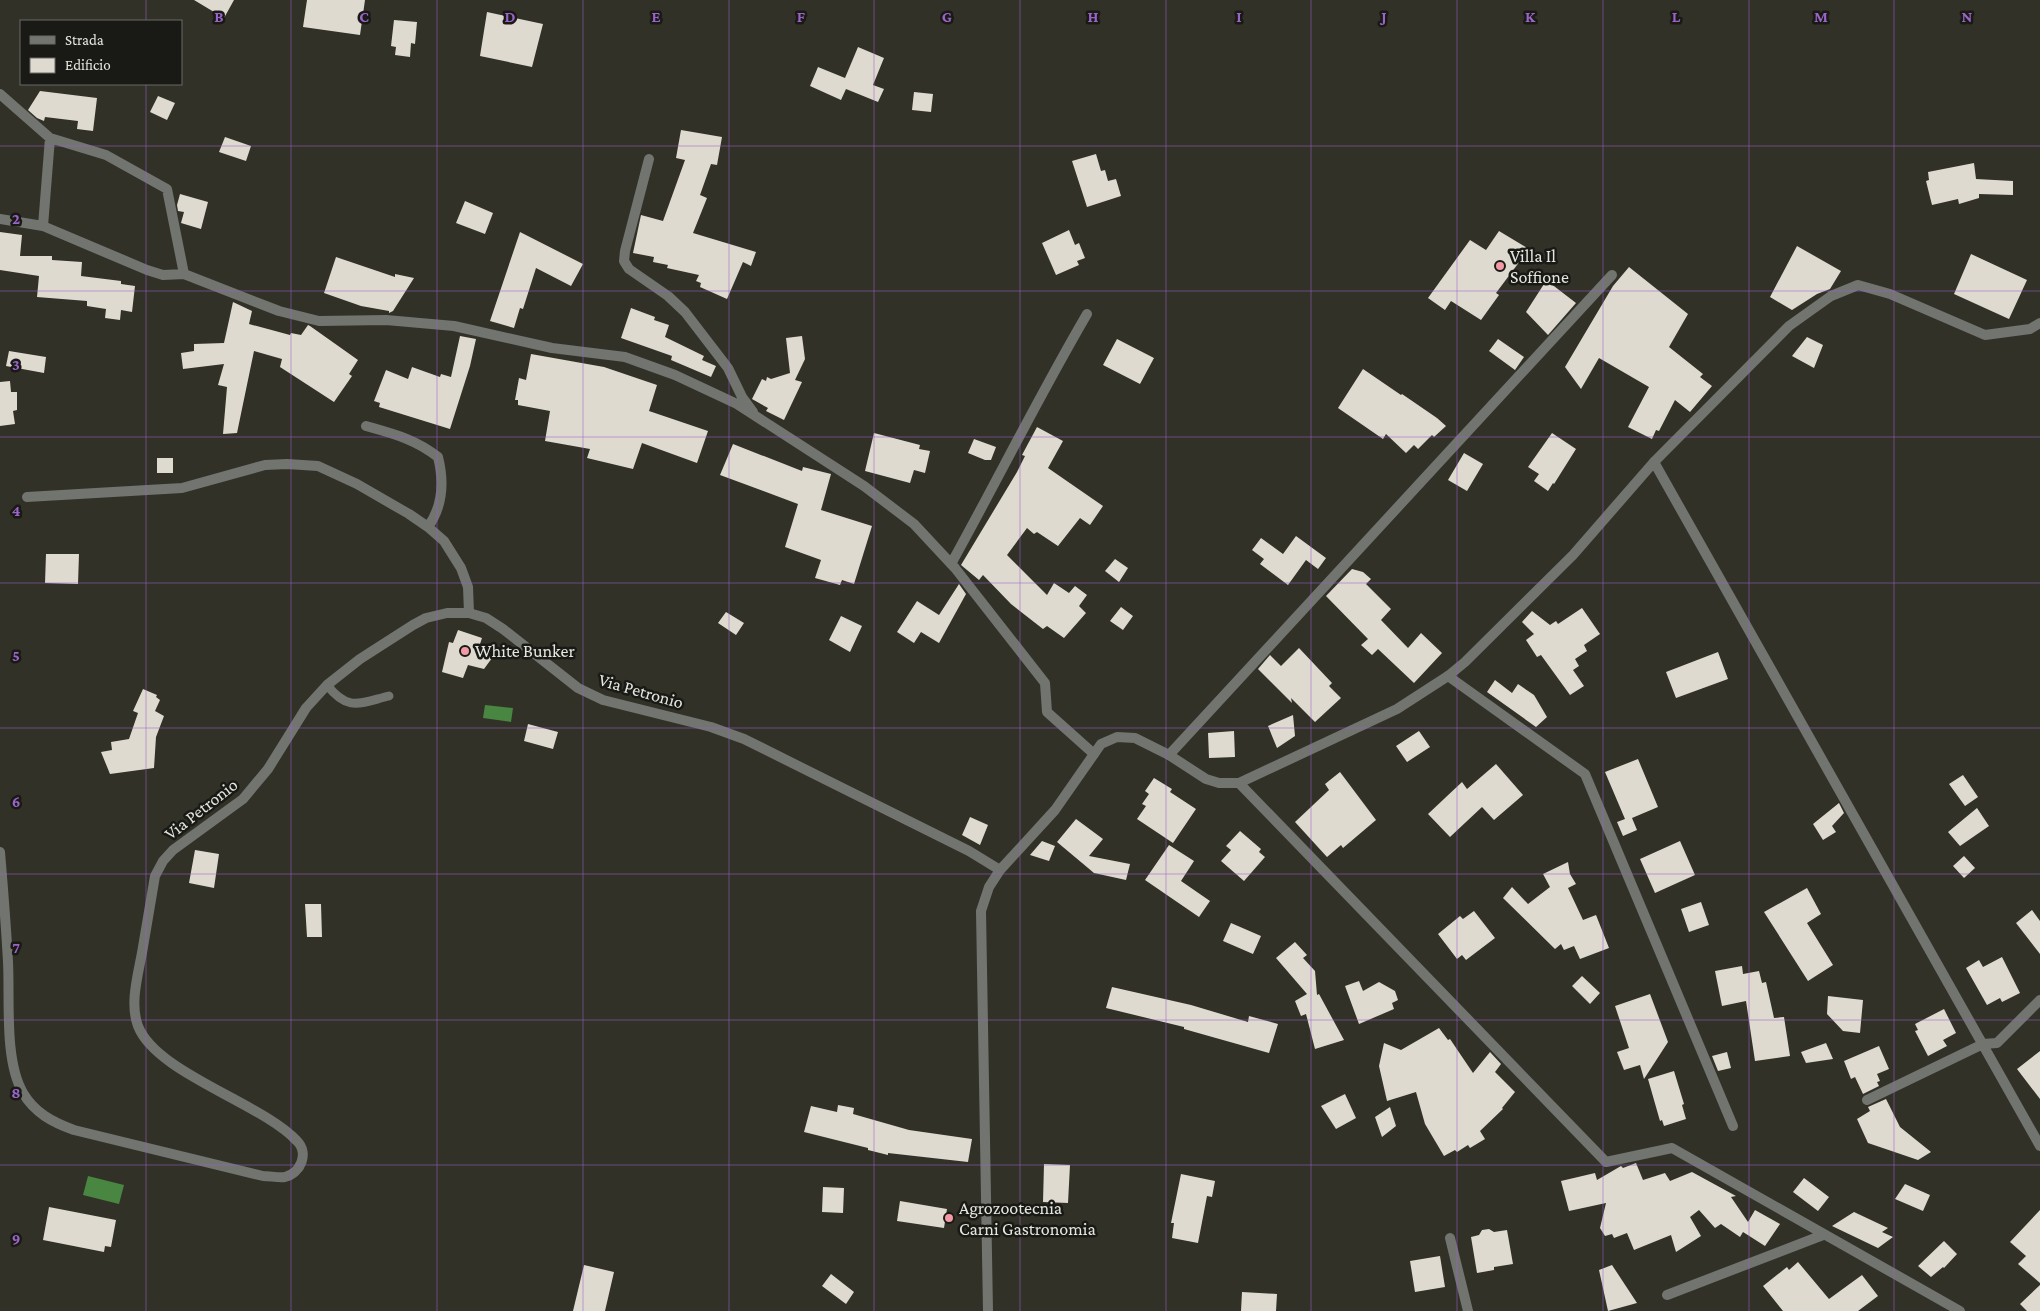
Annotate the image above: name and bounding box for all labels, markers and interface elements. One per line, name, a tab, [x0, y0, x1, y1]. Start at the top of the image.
text: B	[214, 8, 224, 25]
text: C	[359, 8, 369, 25]
text: D	[504, 8, 516, 25]
text: E	[651, 8, 661, 25]
text: F	[797, 8, 806, 25]
text: G	[942, 8, 952, 25]
text: H	[1088, 8, 1099, 25]
text: I	[1236, 8, 1242, 25]
text: J	[1379, 8, 1387, 25]
text: K	[1525, 8, 1536, 25]
text: L	[1672, 8, 1681, 25]
text: M	[1814, 8, 1828, 25]
text: N	[1962, 8, 1973, 25]
legend	[20, 20, 182, 85]
text: Strada	[65, 32, 104, 48]
text: Edificio	[65, 57, 111, 73]
text: 2	[12, 210, 20, 227]
place label: Villa Il Soffione	[1510, 246, 1569, 287]
marker: Villa Il Soffione	[1494, 260, 1506, 272]
text: 3	[12, 356, 20, 373]
text: 4	[12, 502, 21, 519]
place label: White Bunker	[475, 641, 575, 661]
marker: White Bunker	[459, 645, 471, 657]
text: 5	[12, 647, 20, 664]
street label: Via Petronio	[596, 669, 686, 713]
street label: Via Petronio	[160, 774, 242, 844]
text: 6	[12, 793, 20, 810]
text: 7	[12, 939, 20, 956]
text: 8	[11, 1084, 21, 1101]
place label: Agrozootecnia Carni Gastronomia	[959, 1198, 1096, 1239]
marker: Agrozootecnia Carni Gastronomia	[943, 1212, 955, 1224]
text: 9	[12, 1230, 20, 1247]

